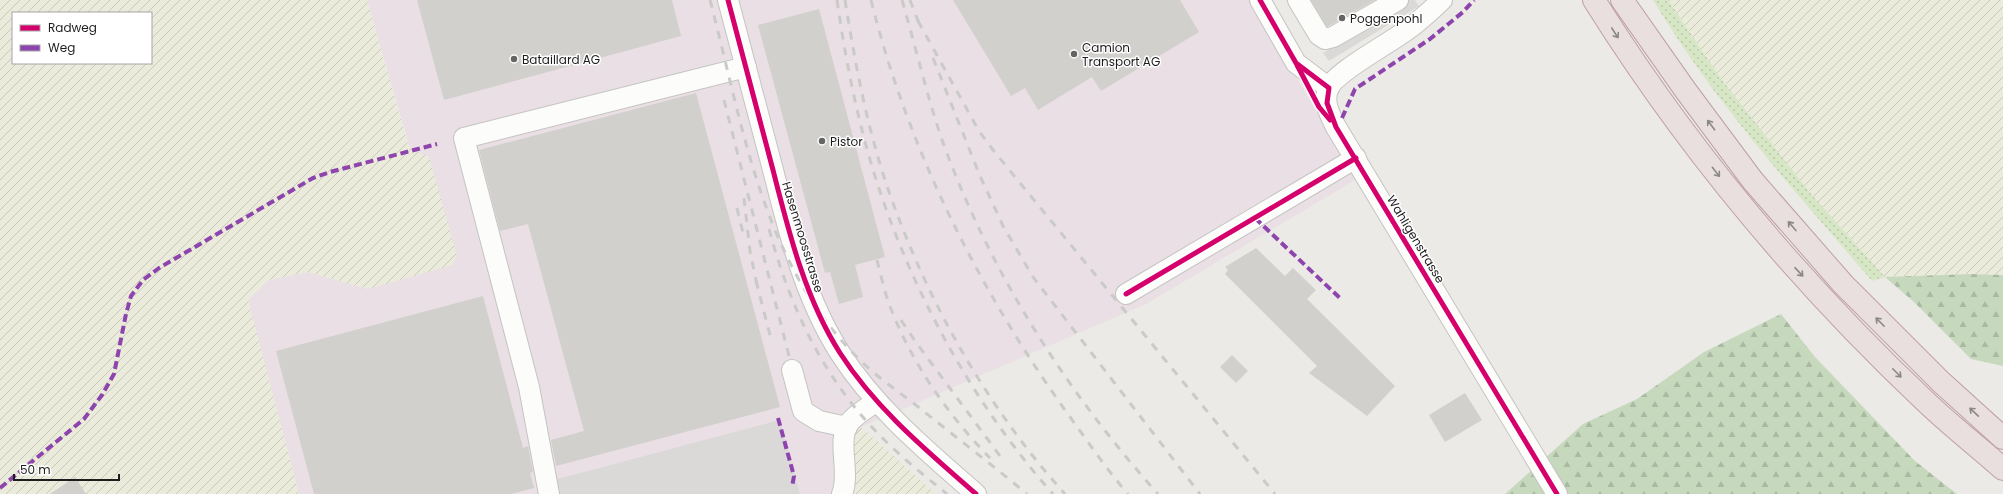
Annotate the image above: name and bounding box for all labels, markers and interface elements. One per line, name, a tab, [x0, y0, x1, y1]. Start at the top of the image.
place label: Poggenpohl	[1350, 10, 1422, 27]
legend	[12, 12, 152, 64]
marker: Poggenpohl	[1337, 13, 1347, 23]
text: Radweg	[48, 19, 97, 36]
one-way arrow	[1611, 27, 1619, 38]
text: Weg	[48, 39, 75, 56]
place label: Camion Transport AG	[1082, 39, 1160, 70]
marker: Camion Transport AG	[1069, 49, 1079, 59]
place label: Bataillard AG	[522, 51, 600, 68]
marker: Bataillard AG	[509, 54, 519, 64]
one-way arrow	[1707, 119, 1715, 130]
place label: Pistor	[830, 133, 863, 150]
marker: Pistor	[817, 136, 827, 146]
one-way arrow	[1711, 166, 1720, 177]
street label: Hasenmoosstrasse	[778, 180, 828, 294]
street label: Wahligenstrasse	[1383, 192, 1449, 286]
one-way arrow	[1788, 221, 1797, 231]
one-way arrow	[1794, 266, 1803, 276]
one-way arrow	[1875, 317, 1885, 327]
one-way arrow	[1892, 368, 1902, 378]
one-way arrow	[1969, 407, 1979, 416]
scale bar	[14, 456, 119, 482]
text: 50 m	[20, 461, 51, 478]

